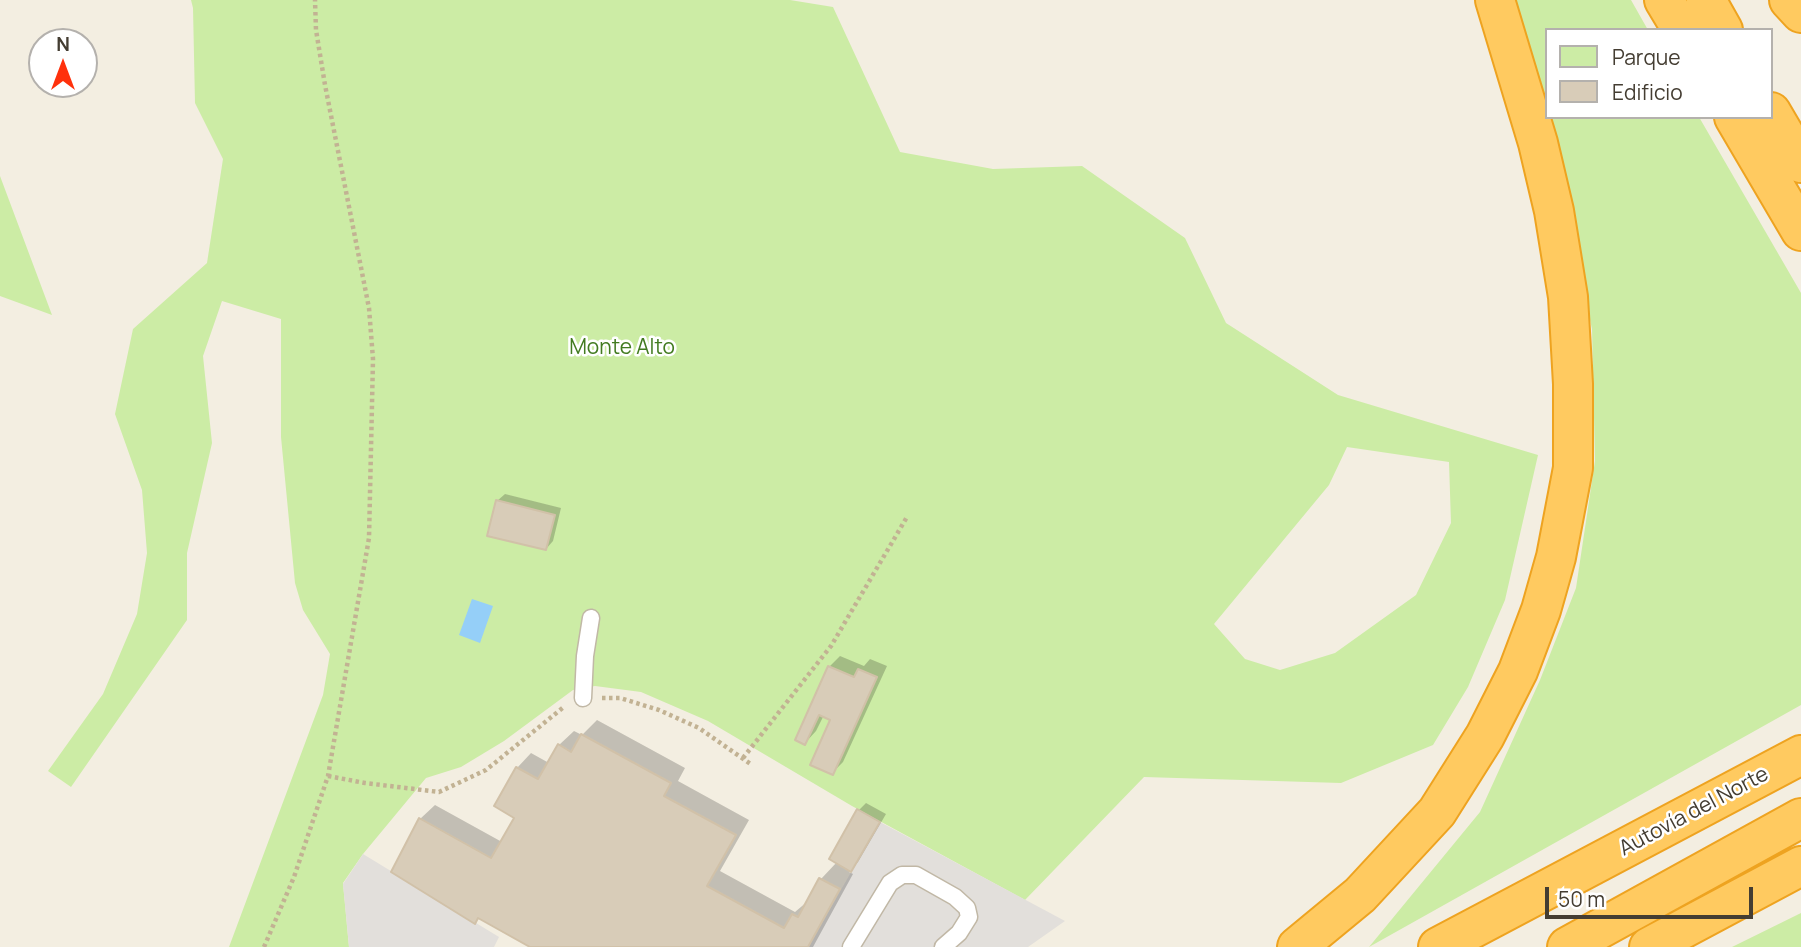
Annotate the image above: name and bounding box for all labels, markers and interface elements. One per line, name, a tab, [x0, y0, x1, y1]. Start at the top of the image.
north arrow	[28, 28, 98, 98]
legend	[1546, 28, 1773, 119]
text: N	[56, 31, 70, 57]
text: Parque	[1612, 43, 1681, 71]
text: Edificio	[1612, 78, 1683, 106]
park label: Monte Alto	[569, 335, 675, 361]
street label: Autovía del Norte	[1615, 762, 1773, 862]
scale bar	[1549, 874, 1757, 918]
text: 50 m	[1558, 885, 1605, 913]

